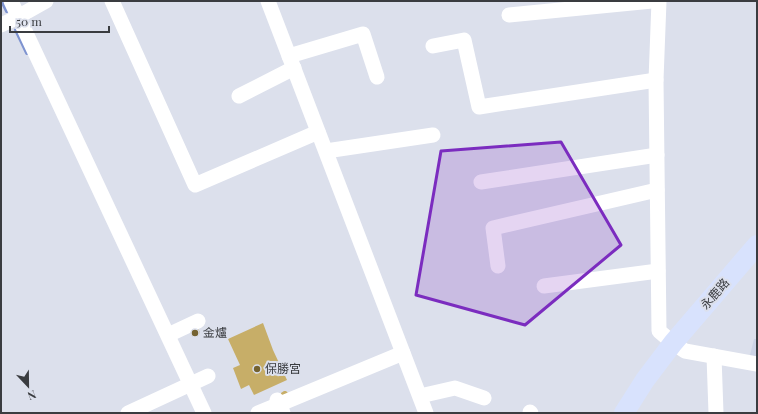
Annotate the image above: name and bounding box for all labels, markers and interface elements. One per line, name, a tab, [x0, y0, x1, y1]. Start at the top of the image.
scale bar	[10, 8, 109, 34]
text: 50 m	[16, 13, 42, 29]
street label: 永鹿路	[696, 275, 732, 312]
place label: 金爐	[203, 324, 227, 340]
marker: 金爐	[190, 328, 200, 338]
place label: 保勝宮	[265, 360, 301, 376]
marker: 保勝宮	[252, 364, 262, 374]
north arrow	[8, 366, 48, 406]
text: N	[25, 387, 38, 404]

